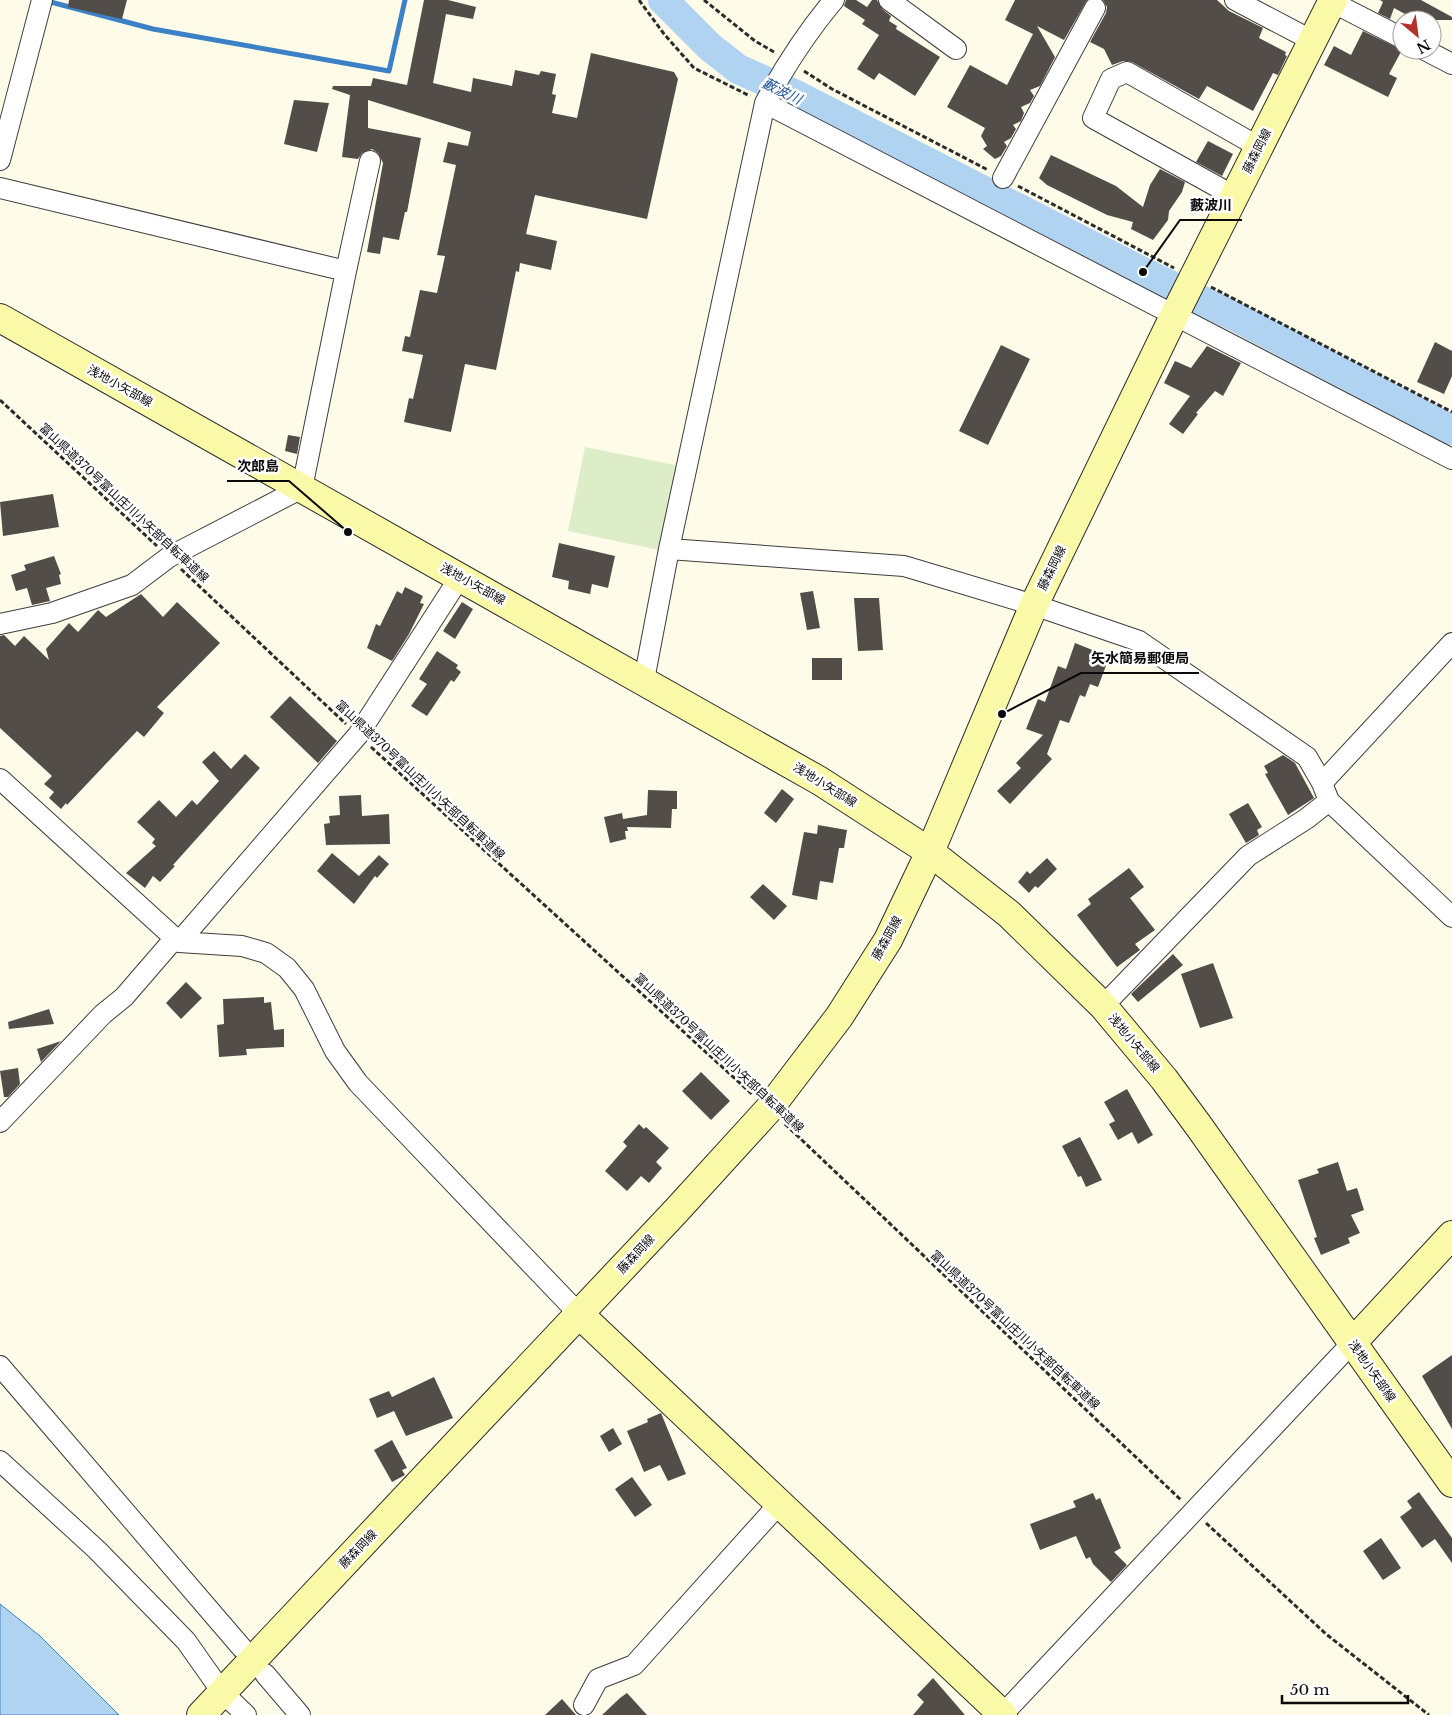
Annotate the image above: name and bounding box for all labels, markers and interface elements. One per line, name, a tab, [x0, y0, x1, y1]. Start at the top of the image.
north arrow	[1392, 10, 1442, 60]
text: N	[1413, 35, 1433, 57]
water label: 藪波川	[759, 74, 807, 109]
street label: 藤森岡線	[1239, 126, 1274, 176]
callout: 藪波川	[1180, 191, 1242, 220]
text: 藪波川	[1190, 196, 1232, 214]
street label: 浅地小矢部線	[85, 362, 155, 410]
street label: 富山県道370号富山庄川小矢部自転車道線	[37, 420, 212, 585]
callout: 次郎島	[227, 452, 289, 481]
text: 次郎島	[237, 457, 279, 475]
street label: 藤森岡線	[1034, 543, 1069, 593]
street label: 浅地小矢部線	[438, 560, 508, 608]
callout: 矢水簡易郵便局	[1081, 644, 1199, 673]
text: 矢水簡易郵便局	[1091, 649, 1189, 667]
street label: 富山県道370号富山庄川小矢部自転車道線	[333, 697, 508, 862]
street label: 浅地小矢部線	[791, 759, 860, 810]
street label: 藤森岡線	[868, 913, 905, 962]
street label: 富山県道370号富山庄川小矢部自転車道線	[632, 970, 807, 1135]
street label: 浅地小矢部線	[1105, 1010, 1163, 1075]
street label: 藤森岡線	[614, 1231, 657, 1276]
street label: 富山県道370号富山庄川小矢部自転車道線	[928, 1247, 1103, 1412]
street label: 浅地小矢部線	[1346, 1337, 1399, 1405]
street label: 藤森岡線	[336, 1526, 380, 1571]
scale bar	[1282, 1672, 1408, 1704]
text: 50 m	[1290, 1680, 1330, 1699]

